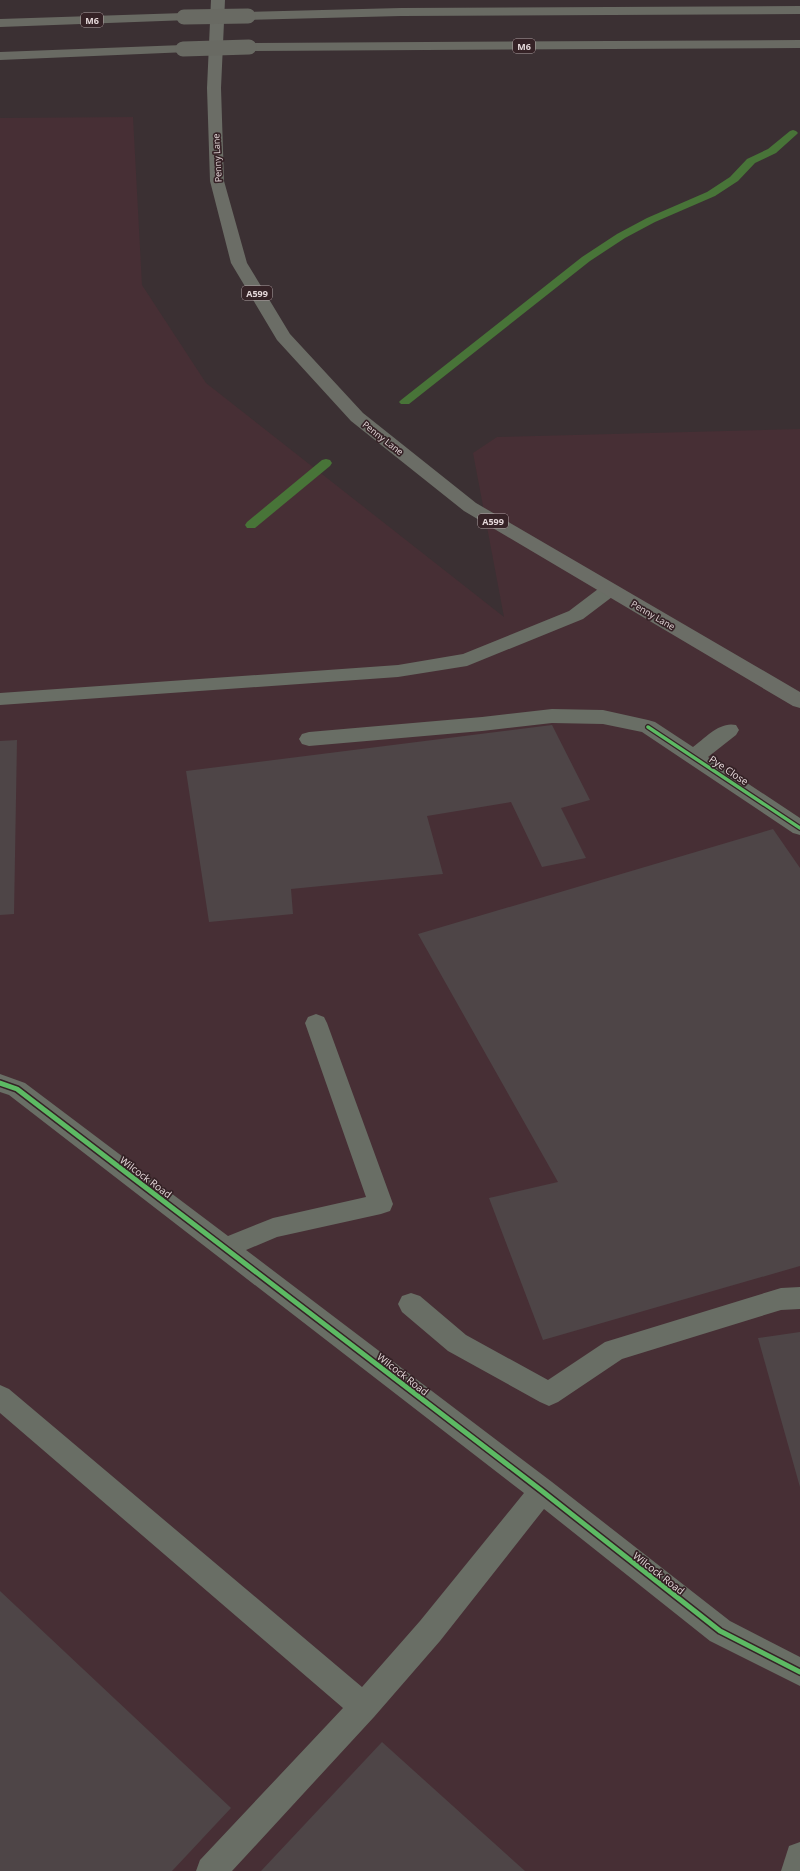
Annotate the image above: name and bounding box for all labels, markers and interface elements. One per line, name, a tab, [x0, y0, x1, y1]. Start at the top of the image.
road number: M6	[81, 13, 103, 27]
road number: M6	[513, 39, 535, 53]
street label: Penny Lane	[209, 133, 225, 183]
road number: A599	[242, 286, 272, 300]
street label: Penny Lane	[360, 418, 406, 458]
road number: A599	[478, 514, 508, 528]
street label: Penny Lane	[629, 597, 677, 633]
street label: Pye Close	[707, 752, 752, 788]
street label: Wilcock Road	[117, 1153, 175, 1201]
street label: Wilcock Road	[374, 1350, 432, 1398]
street label: Wilcock Road	[630, 1549, 688, 1597]

